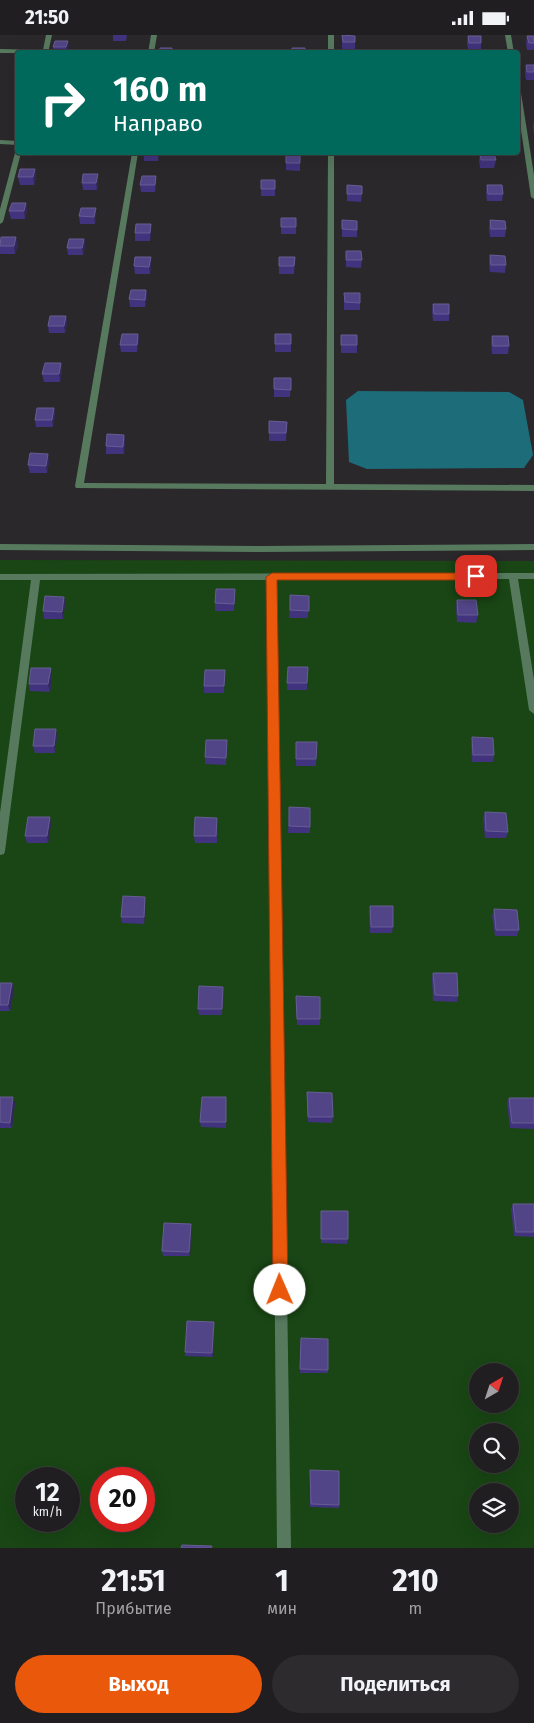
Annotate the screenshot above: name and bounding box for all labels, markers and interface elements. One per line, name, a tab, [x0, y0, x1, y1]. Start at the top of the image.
text: 21:50	[25, 6, 69, 29]
text: 160 m	[113, 68, 207, 110]
icon: right	[30, 70, 95, 135]
text: Направо	[113, 110, 203, 137]
pin	[455, 555, 497, 597]
icon: arrive	[462, 562, 490, 590]
position arrow	[253, 1263, 305, 1315]
north arrow	[469, 1363, 519, 1413]
map controls	[469, 1363, 519, 1533]
button: search	[469, 1423, 519, 1473]
speed limit sign: 20	[90, 1467, 155, 1532]
text: 12	[35, 1478, 60, 1508]
button: layers	[469, 1483, 519, 1533]
text: km/h	[33, 1505, 62, 1519]
text: 21:51	[101, 1563, 166, 1599]
text: 1	[275, 1563, 289, 1599]
text: 210	[392, 1563, 439, 1599]
text: Прибытие	[95, 1599, 172, 1618]
text: мин	[267, 1599, 297, 1618]
text: m	[409, 1599, 422, 1618]
button: Выход	[15, 1655, 262, 1713]
button: Поделиться	[272, 1655, 519, 1713]

